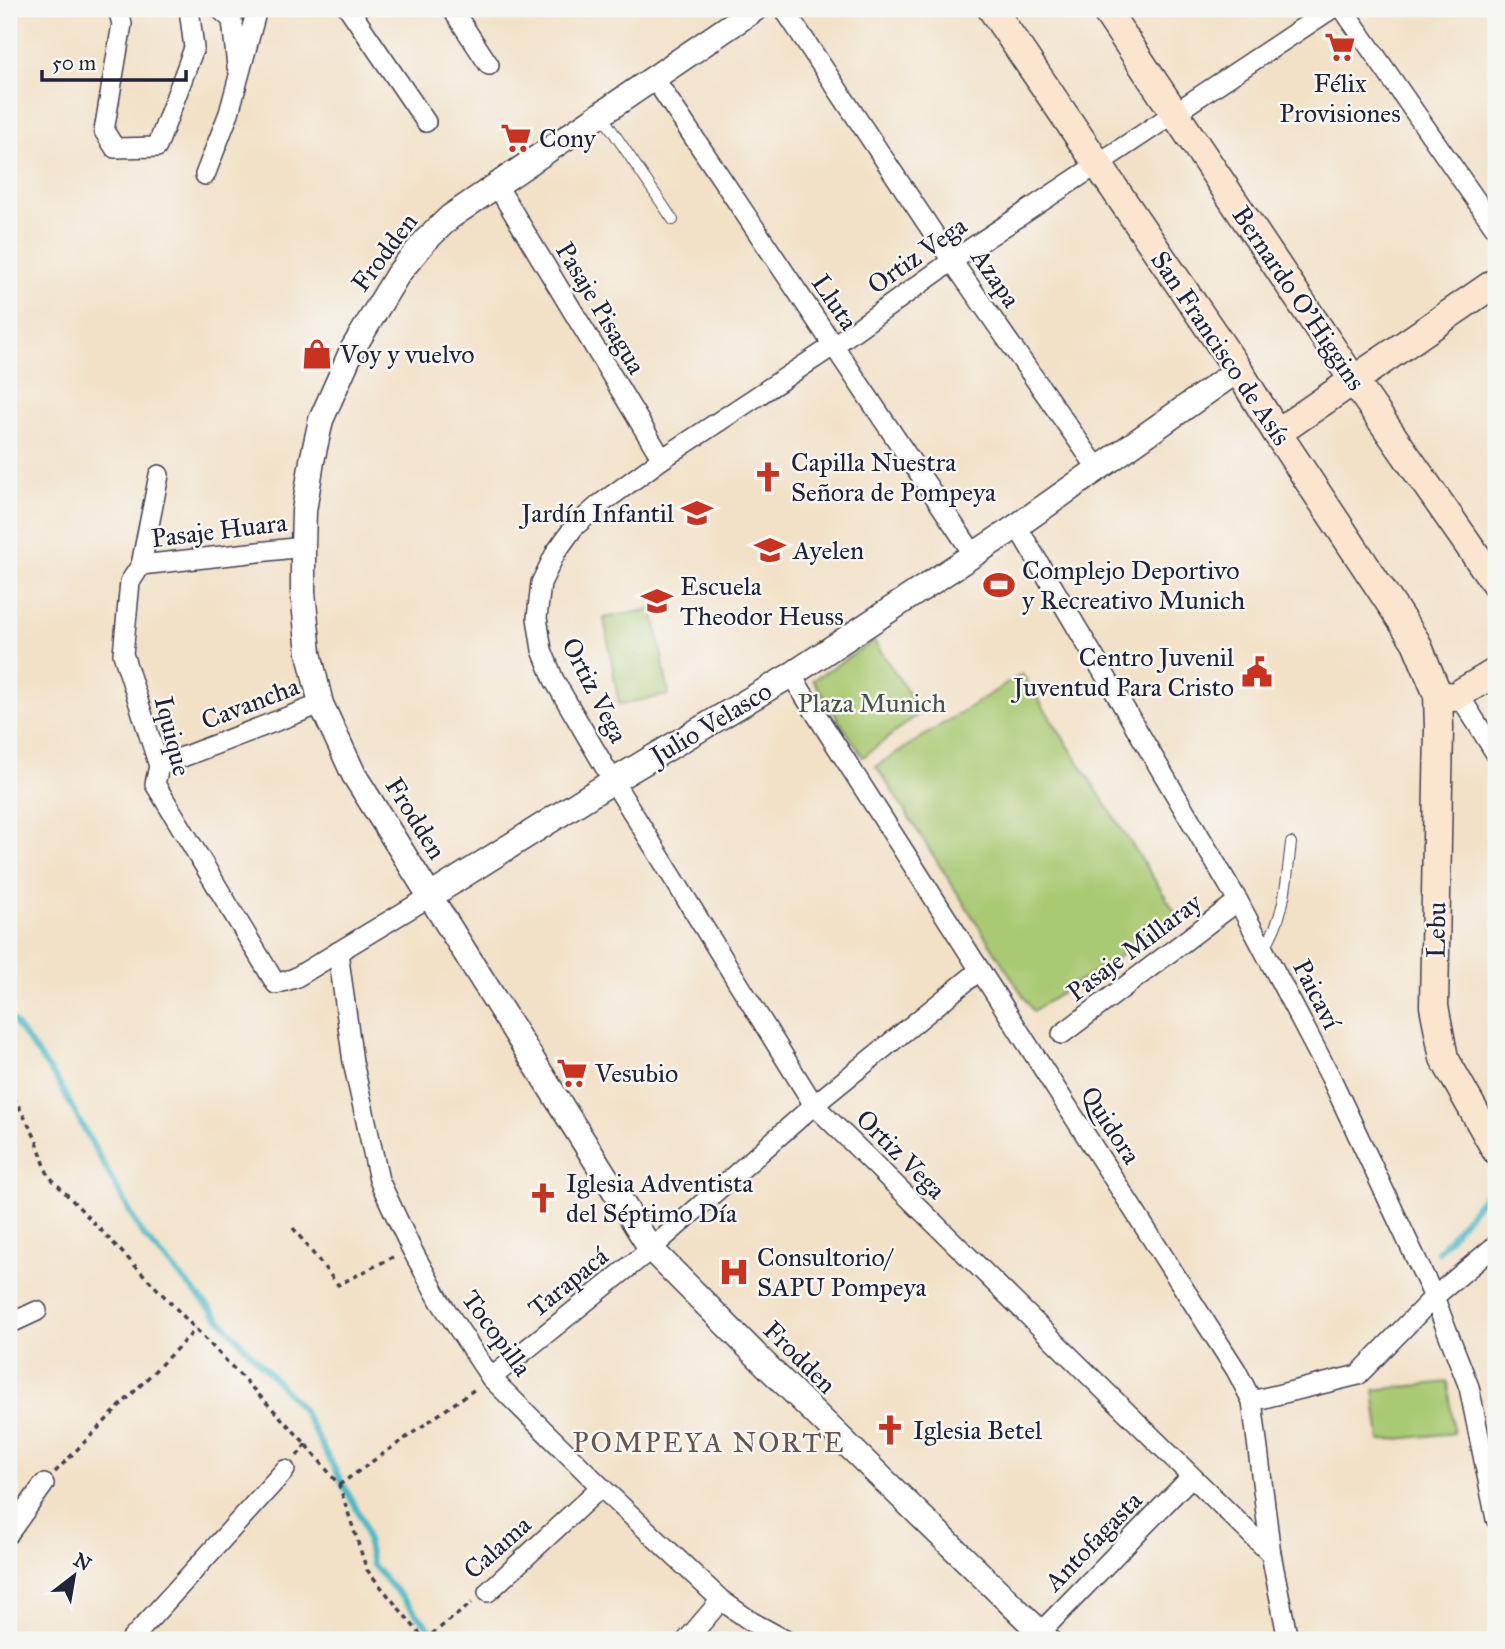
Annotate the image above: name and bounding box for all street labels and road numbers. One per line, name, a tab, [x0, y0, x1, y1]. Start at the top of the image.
street label: Bernardo O'Higgins	[1226, 200, 1372, 396]
street label: Frodden	[344, 206, 424, 298]
street label: Ortiz Vega	[861, 209, 973, 301]
street label: Pasaje Pisagua	[549, 236, 653, 380]
street label: Azapa	[964, 242, 1028, 314]
street label: San Francisco de Asís	[1144, 245, 1298, 451]
street label: Lluta	[805, 268, 865, 336]
street label: Pasaje Huara	[149, 506, 289, 554]
street label: Ortiz Vega	[555, 632, 635, 748]
street label: Cavancha	[197, 670, 304, 736]
street label: Julio Velasco	[642, 674, 777, 773]
street label: Iquique	[148, 693, 198, 779]
street label: Frodden	[379, 771, 453, 865]
street label: Pasaje Millaray	[1060, 886, 1208, 1008]
street label: Lebu	[1420, 901, 1452, 958]
street label: Paicaví	[1286, 954, 1349, 1036]
street label: Quidora	[1074, 1080, 1148, 1170]
street label: Ortiz Vega	[849, 1102, 953, 1206]
street label: Tarapacá	[521, 1240, 615, 1324]
street label: Tocopilla	[455, 1284, 539, 1382]
street label: Frodden	[757, 1314, 843, 1400]
street label: Antofagasta	[1037, 1484, 1148, 1598]
street label: Calama	[457, 1508, 537, 1586]

